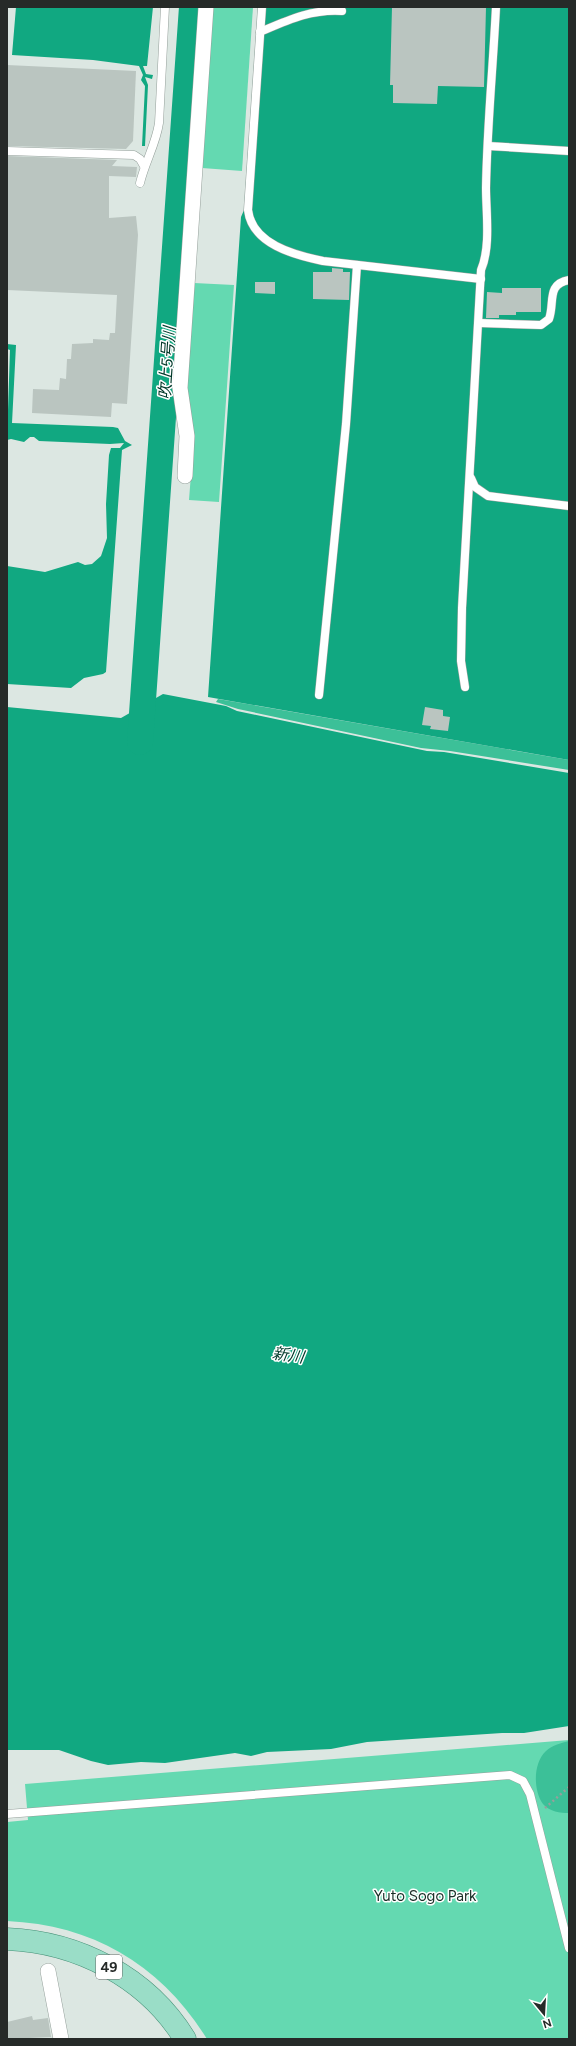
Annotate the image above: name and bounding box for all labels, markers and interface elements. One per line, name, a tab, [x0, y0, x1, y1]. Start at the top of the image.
water label: 吹上5号川	[155, 324, 179, 400]
water label: 新川	[271, 1343, 307, 1367]
park label: Yuto Sogo Park	[374, 1887, 477, 1905]
road number: 49	[96, 1955, 122, 1979]
north arrow	[524, 1994, 564, 2034]
text: N	[541, 2016, 553, 2031]

